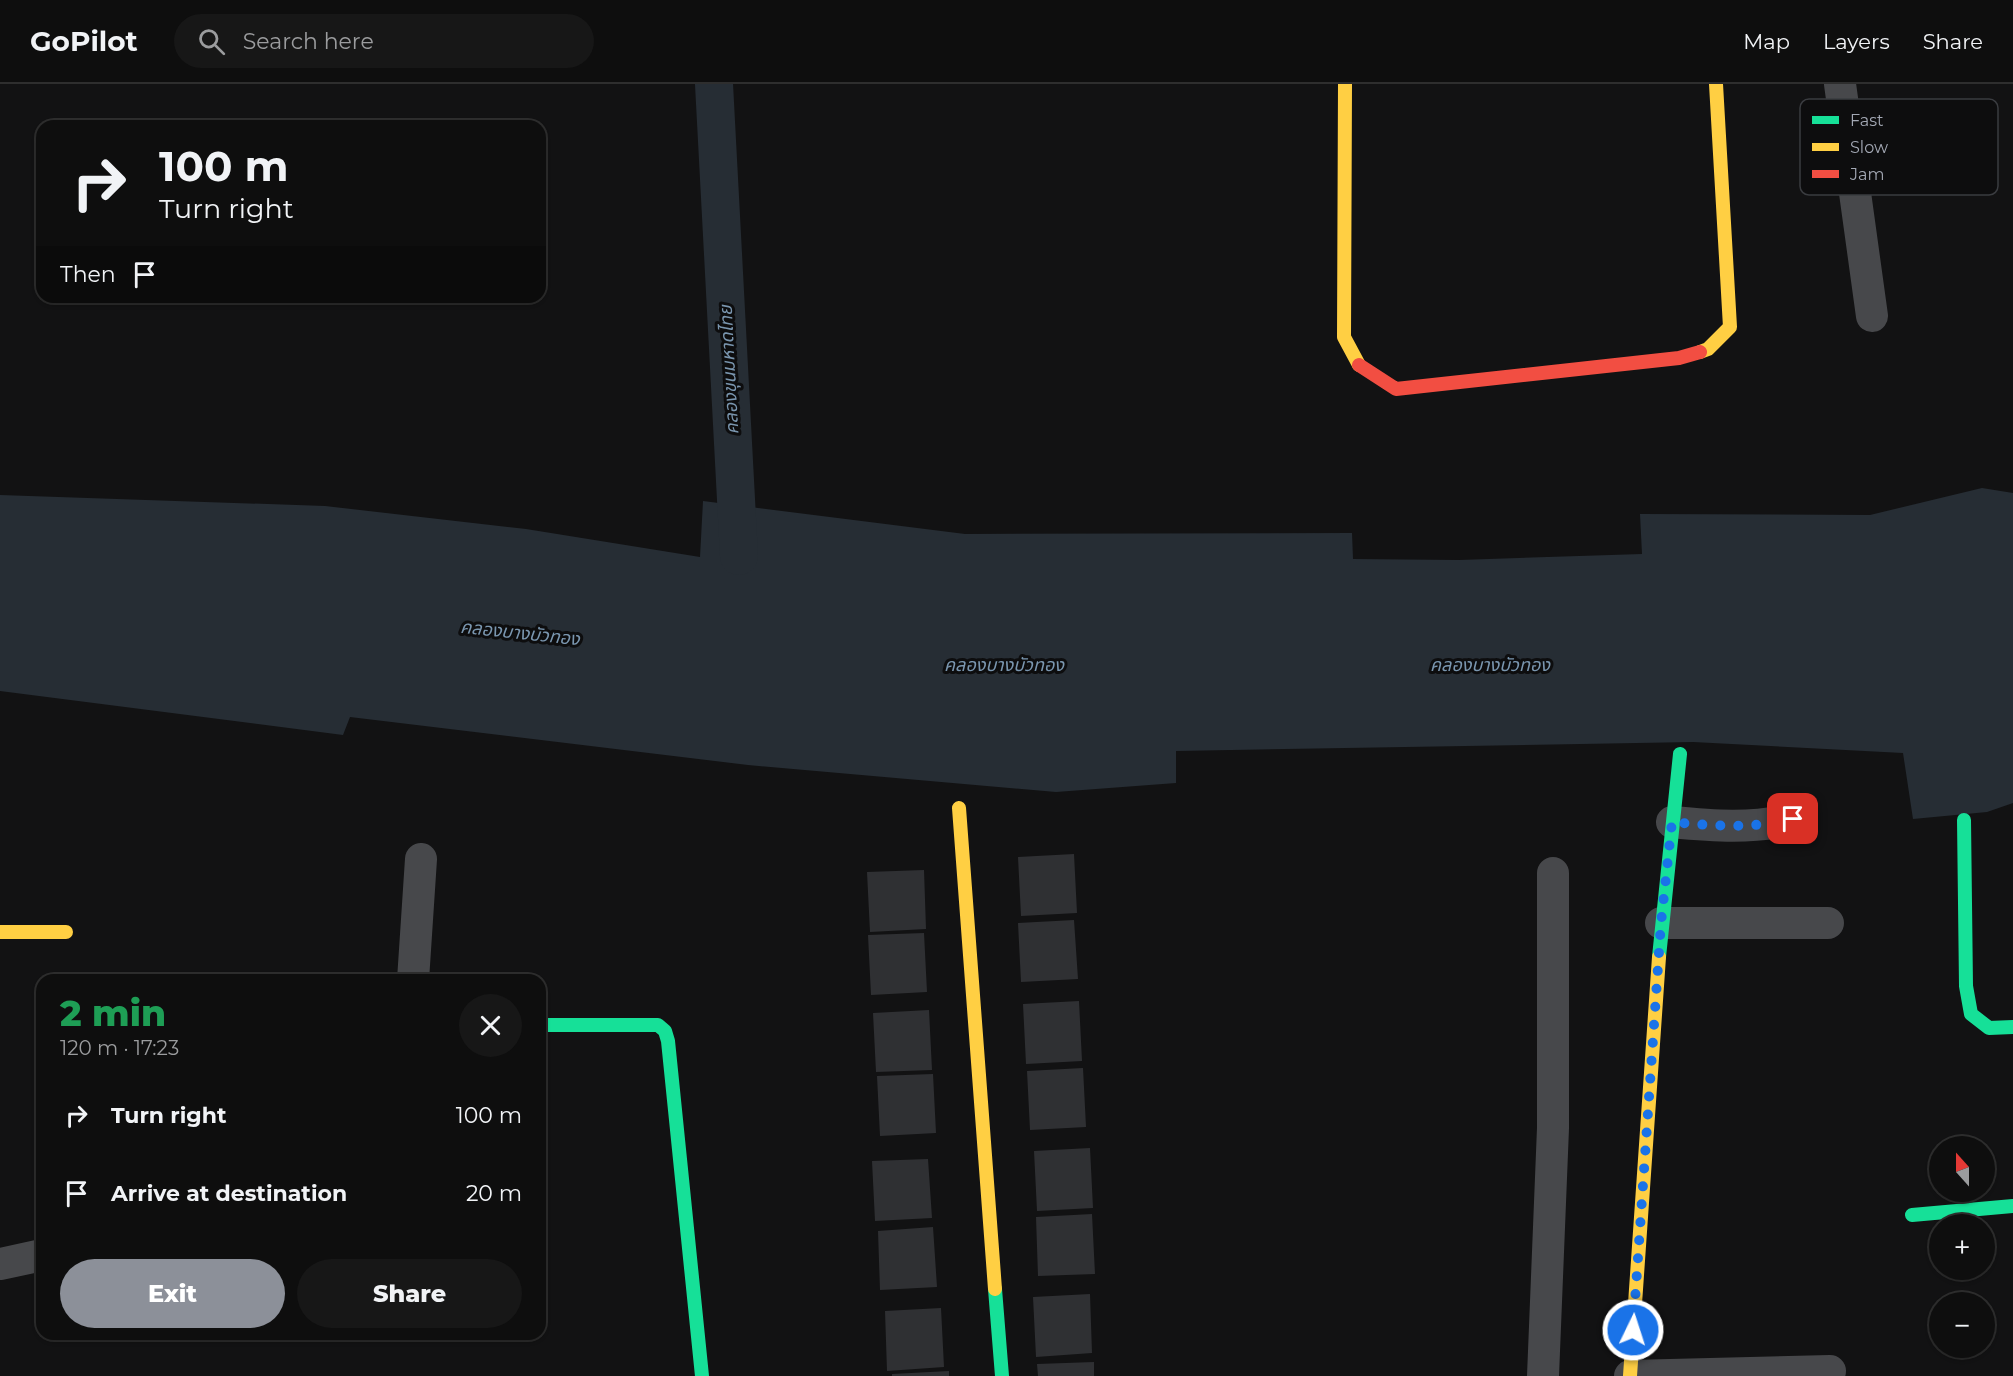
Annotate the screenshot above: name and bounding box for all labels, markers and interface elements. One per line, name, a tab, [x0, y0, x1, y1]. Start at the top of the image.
search box	[174, 14, 594, 68]
text: GoPilot	[30, 24, 138, 58]
icon: search	[195, 25, 228, 58]
text: Search here	[243, 28, 374, 55]
text: Map	[1743, 29, 1790, 54]
text: Layers	[1823, 29, 1890, 54]
text: Share	[1923, 29, 1983, 54]
legend	[1800, 99, 1998, 195]
text: Fast	[1850, 111, 1884, 130]
text: Slow	[1850, 138, 1888, 157]
text: 100 m	[159, 140, 288, 192]
icon: right	[60, 144, 138, 222]
text: Jam	[1849, 165, 1884, 184]
text: Turn right	[159, 192, 294, 225]
icon: arrive	[128, 258, 161, 291]
text: Then	[60, 261, 116, 288]
water label: คลองขุนมหาดไทย	[715, 304, 743, 435]
water label: คลองบางบัวทอง	[459, 616, 582, 650]
water label: คลองบางบัวทอง	[944, 654, 1065, 676]
water label: คลองบางบัวทอง	[1430, 654, 1551, 676]
pin	[1767, 793, 1818, 844]
icon: arrive	[1776, 802, 1809, 835]
text: 2 min	[60, 991, 166, 1035]
button: close	[459, 994, 522, 1057]
text: 120 m · 17:23	[60, 1036, 179, 1060]
icon: right	[60, 1099, 93, 1132]
text: Turn right	[111, 1102, 226, 1129]
text: 100 m	[456, 1102, 522, 1129]
north arrow	[1929, 1136, 1995, 1202]
map controls	[1929, 1136, 1995, 1358]
icon: arrive	[60, 1177, 93, 1210]
text: Arrive at destination	[111, 1180, 347, 1207]
text: 20 m	[466, 1180, 522, 1207]
button: +	[1929, 1214, 1995, 1280]
button: Exit	[60, 1259, 285, 1328]
button: Share	[297, 1259, 522, 1328]
button: −	[1929, 1292, 1995, 1358]
position arrow	[1601, 1298, 1665, 1362]

